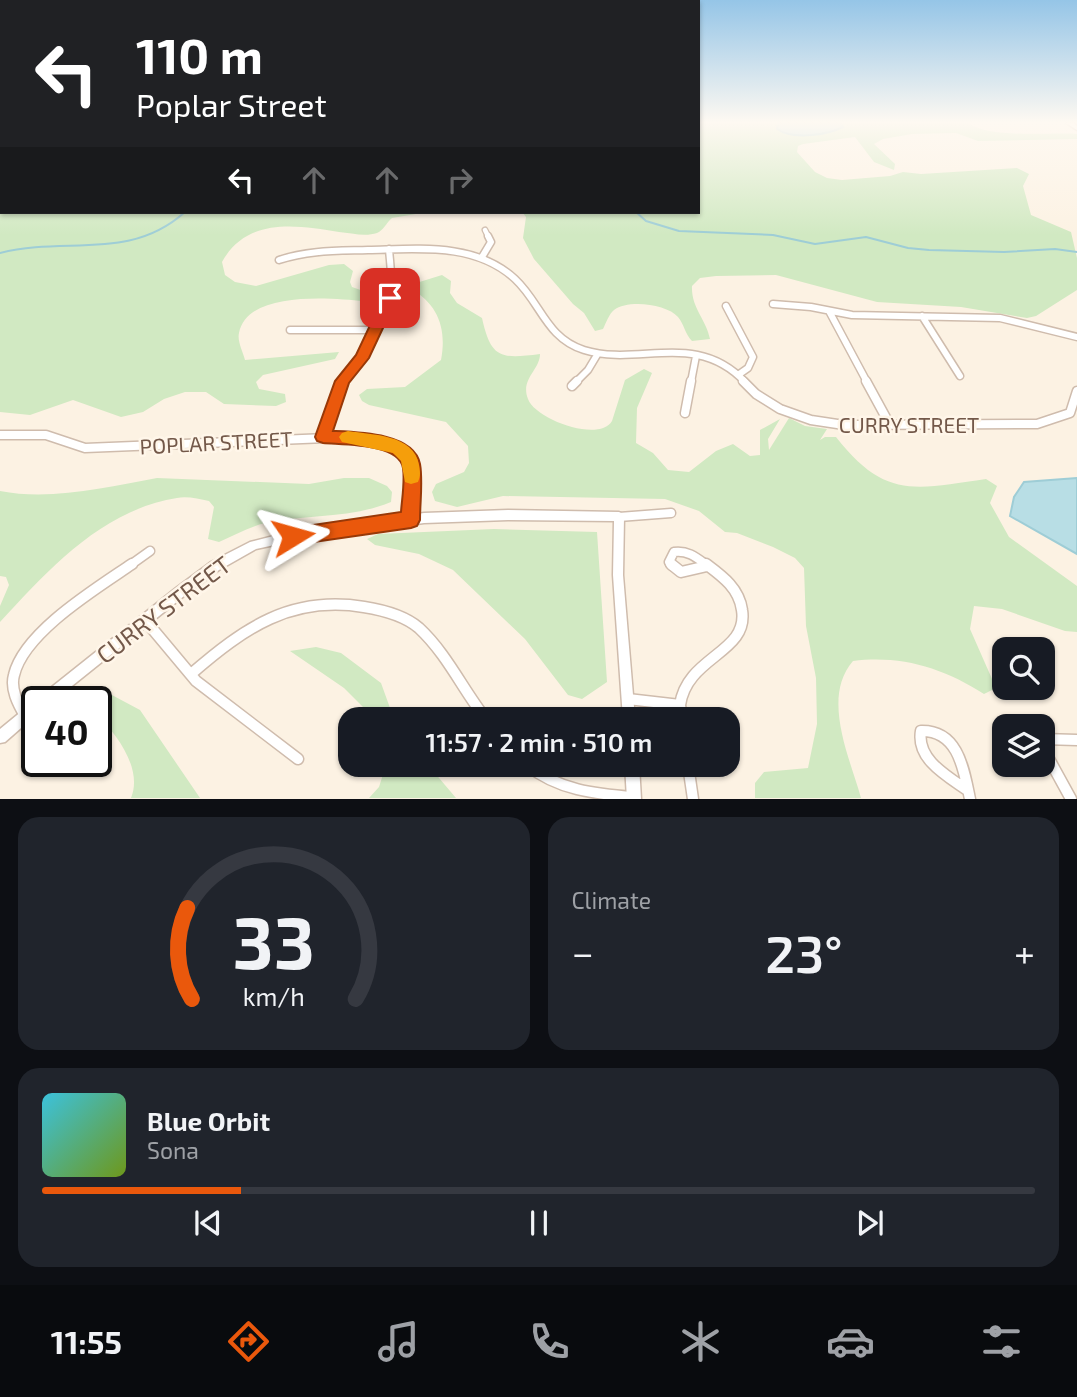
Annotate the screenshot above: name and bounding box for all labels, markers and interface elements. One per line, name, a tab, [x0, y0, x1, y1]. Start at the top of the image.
text: 110 m	[136, 25, 263, 84]
icon: left	[21, 28, 112, 119]
text: Poplar Street	[136, 85, 327, 123]
icon: left	[222, 161, 260, 199]
icon: ahead	[295, 161, 333, 199]
icon: ahead	[368, 161, 406, 199]
icon: right	[441, 161, 479, 199]
pin	[360, 268, 420, 328]
icon: arrive	[371, 279, 409, 317]
street label: CURRY STREET	[839, 412, 979, 437]
street label: POPLAR STREET	[139, 426, 293, 458]
position arrow	[256, 499, 330, 573]
street label: CURRY STREET	[90, 549, 236, 669]
map controls	[992, 637, 1055, 777]
button: search	[992, 637, 1055, 700]
speed limit sign: 40	[21, 686, 112, 777]
button: layers	[992, 714, 1055, 777]
text: 11:57 · 2 min · 510 m	[426, 726, 652, 757]
text: Climate	[572, 886, 651, 914]
text: 33	[232, 897, 315, 985]
text: 23°	[765, 921, 843, 983]
text: −	[572, 929, 594, 975]
text: +	[1014, 929, 1035, 975]
text: km/h	[243, 981, 305, 1011]
text: Blue Orbit	[147, 1105, 270, 1136]
text: Sona	[147, 1136, 199, 1164]
icon: previous	[189, 1204, 227, 1242]
icon: pause	[520, 1204, 558, 1242]
icon: next	[851, 1204, 889, 1242]
icon: directions	[224, 1317, 273, 1366]
icon: music	[374, 1317, 423, 1366]
icon: phone	[525, 1317, 574, 1366]
icon: climate	[676, 1317, 725, 1366]
icon: car	[826, 1317, 875, 1366]
icon: filters	[977, 1317, 1026, 1366]
text: 11:55	[51, 1322, 122, 1360]

